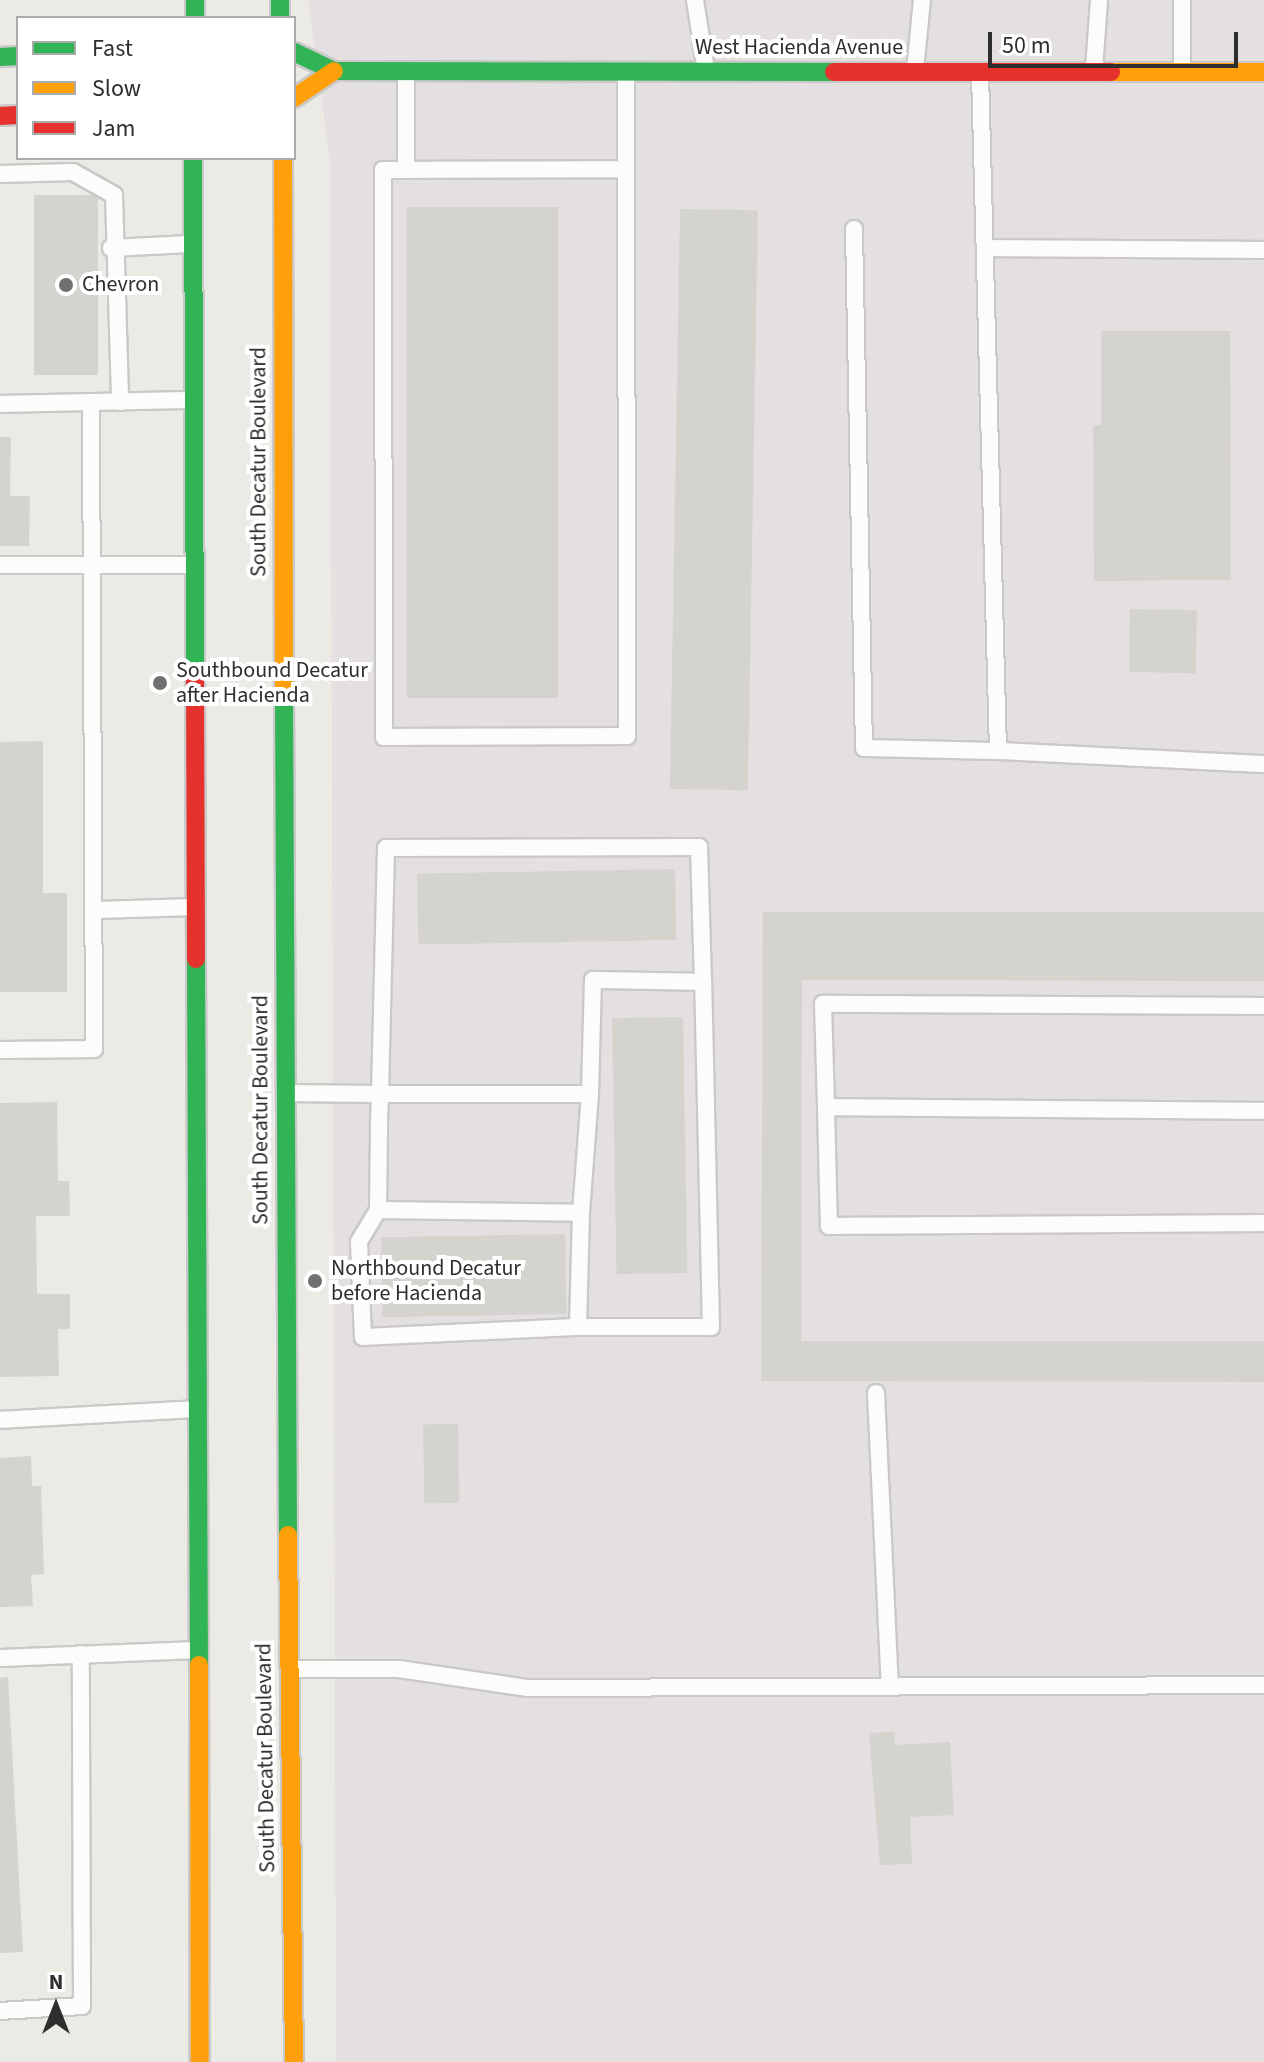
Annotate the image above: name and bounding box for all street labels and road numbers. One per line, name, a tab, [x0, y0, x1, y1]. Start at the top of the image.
street label: West Hacienda Avenue	[695, 35, 903, 61]
street label: South Decatur Boulevard	[246, 347, 272, 577]
street label: South Decatur Boulevard	[248, 995, 274, 1225]
street label: South Decatur Boulevard	[251, 1643, 281, 1873]

